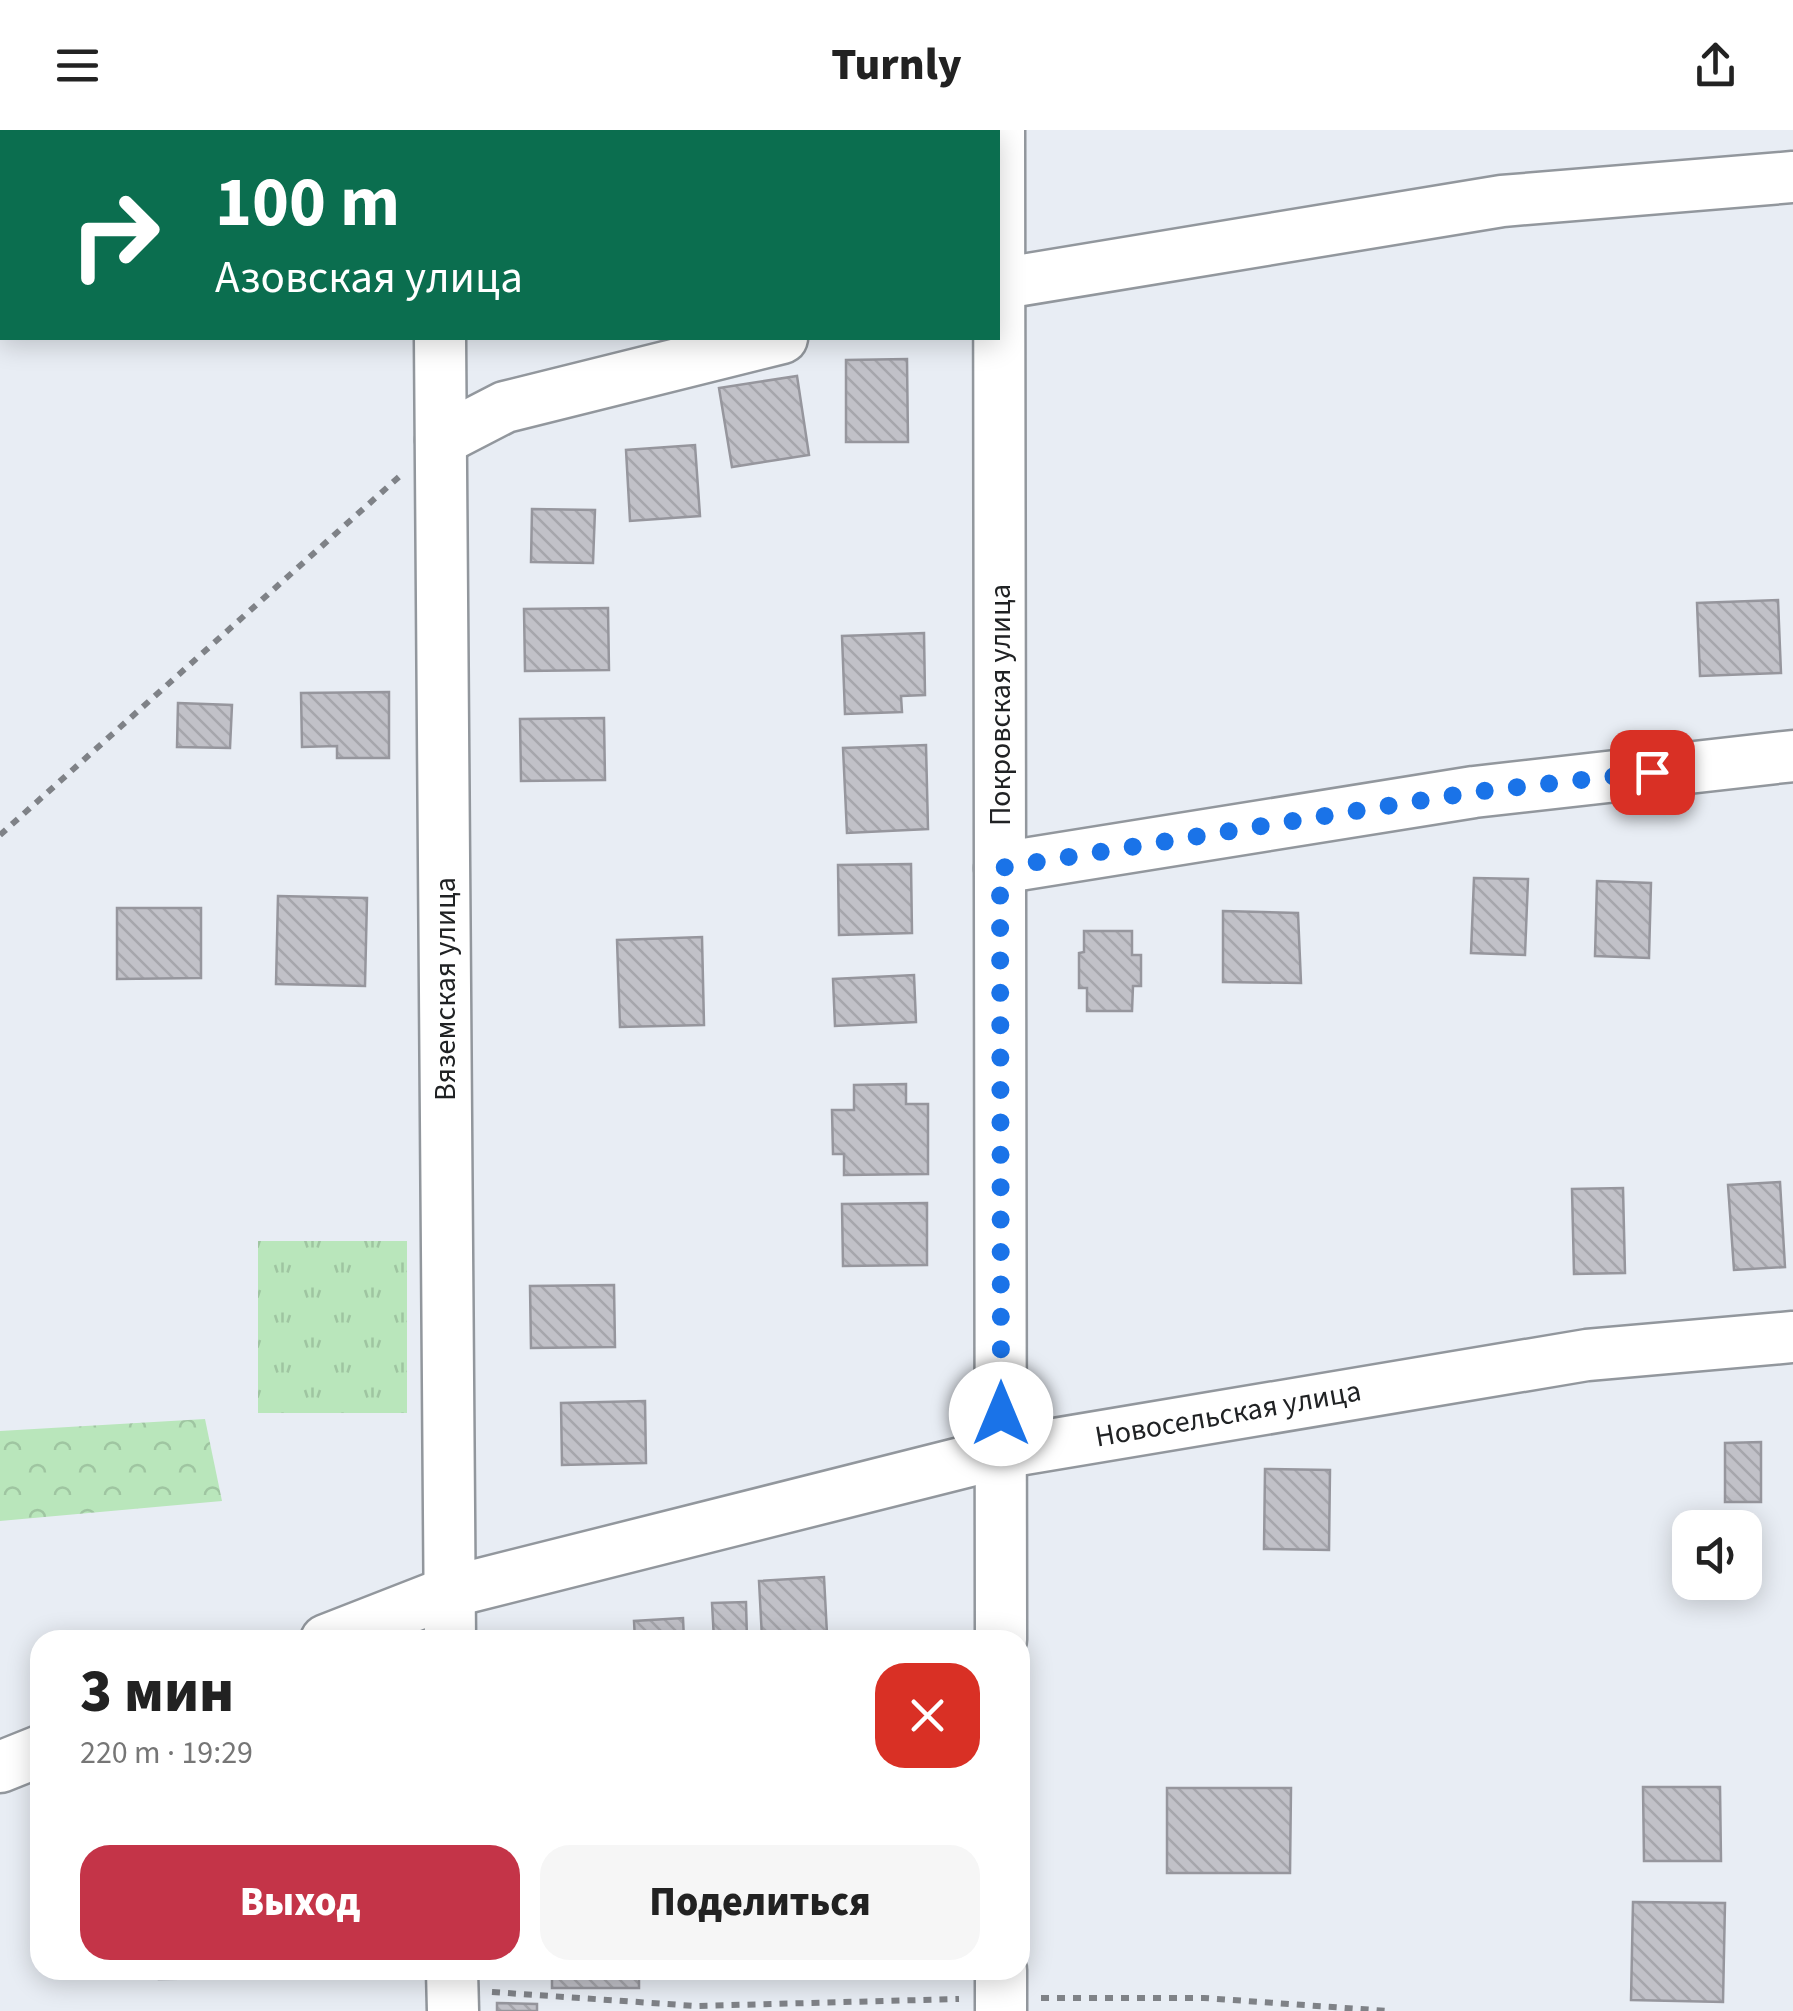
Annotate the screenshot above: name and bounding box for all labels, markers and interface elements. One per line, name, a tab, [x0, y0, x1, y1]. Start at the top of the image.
text: Turnly	[831, 33, 962, 97]
icon: menu	[50, 38, 105, 93]
icon: share	[1688, 38, 1743, 93]
text: 100 m	[215, 153, 400, 253]
icon: right	[50, 170, 180, 300]
text: Азовская улица	[215, 246, 523, 310]
street label: Покровская улица	[979, 584, 1022, 826]
pin	[1610, 730, 1695, 815]
icon: arrive	[1625, 745, 1680, 800]
street label: Вяземская улица	[424, 877, 467, 1101]
position arrow	[949, 1362, 1053, 1466]
street label: Новосельская улица	[1092, 1369, 1364, 1459]
map controls	[1672, 1510, 1762, 1600]
button: sound	[1672, 1510, 1762, 1600]
text: 3 мин	[80, 1650, 234, 1735]
button: close	[875, 1663, 980, 1768]
text: 220 m · 19:29	[80, 1730, 253, 1776]
button: Выход	[80, 1845, 520, 1960]
button: Поделиться	[540, 1845, 980, 1960]

